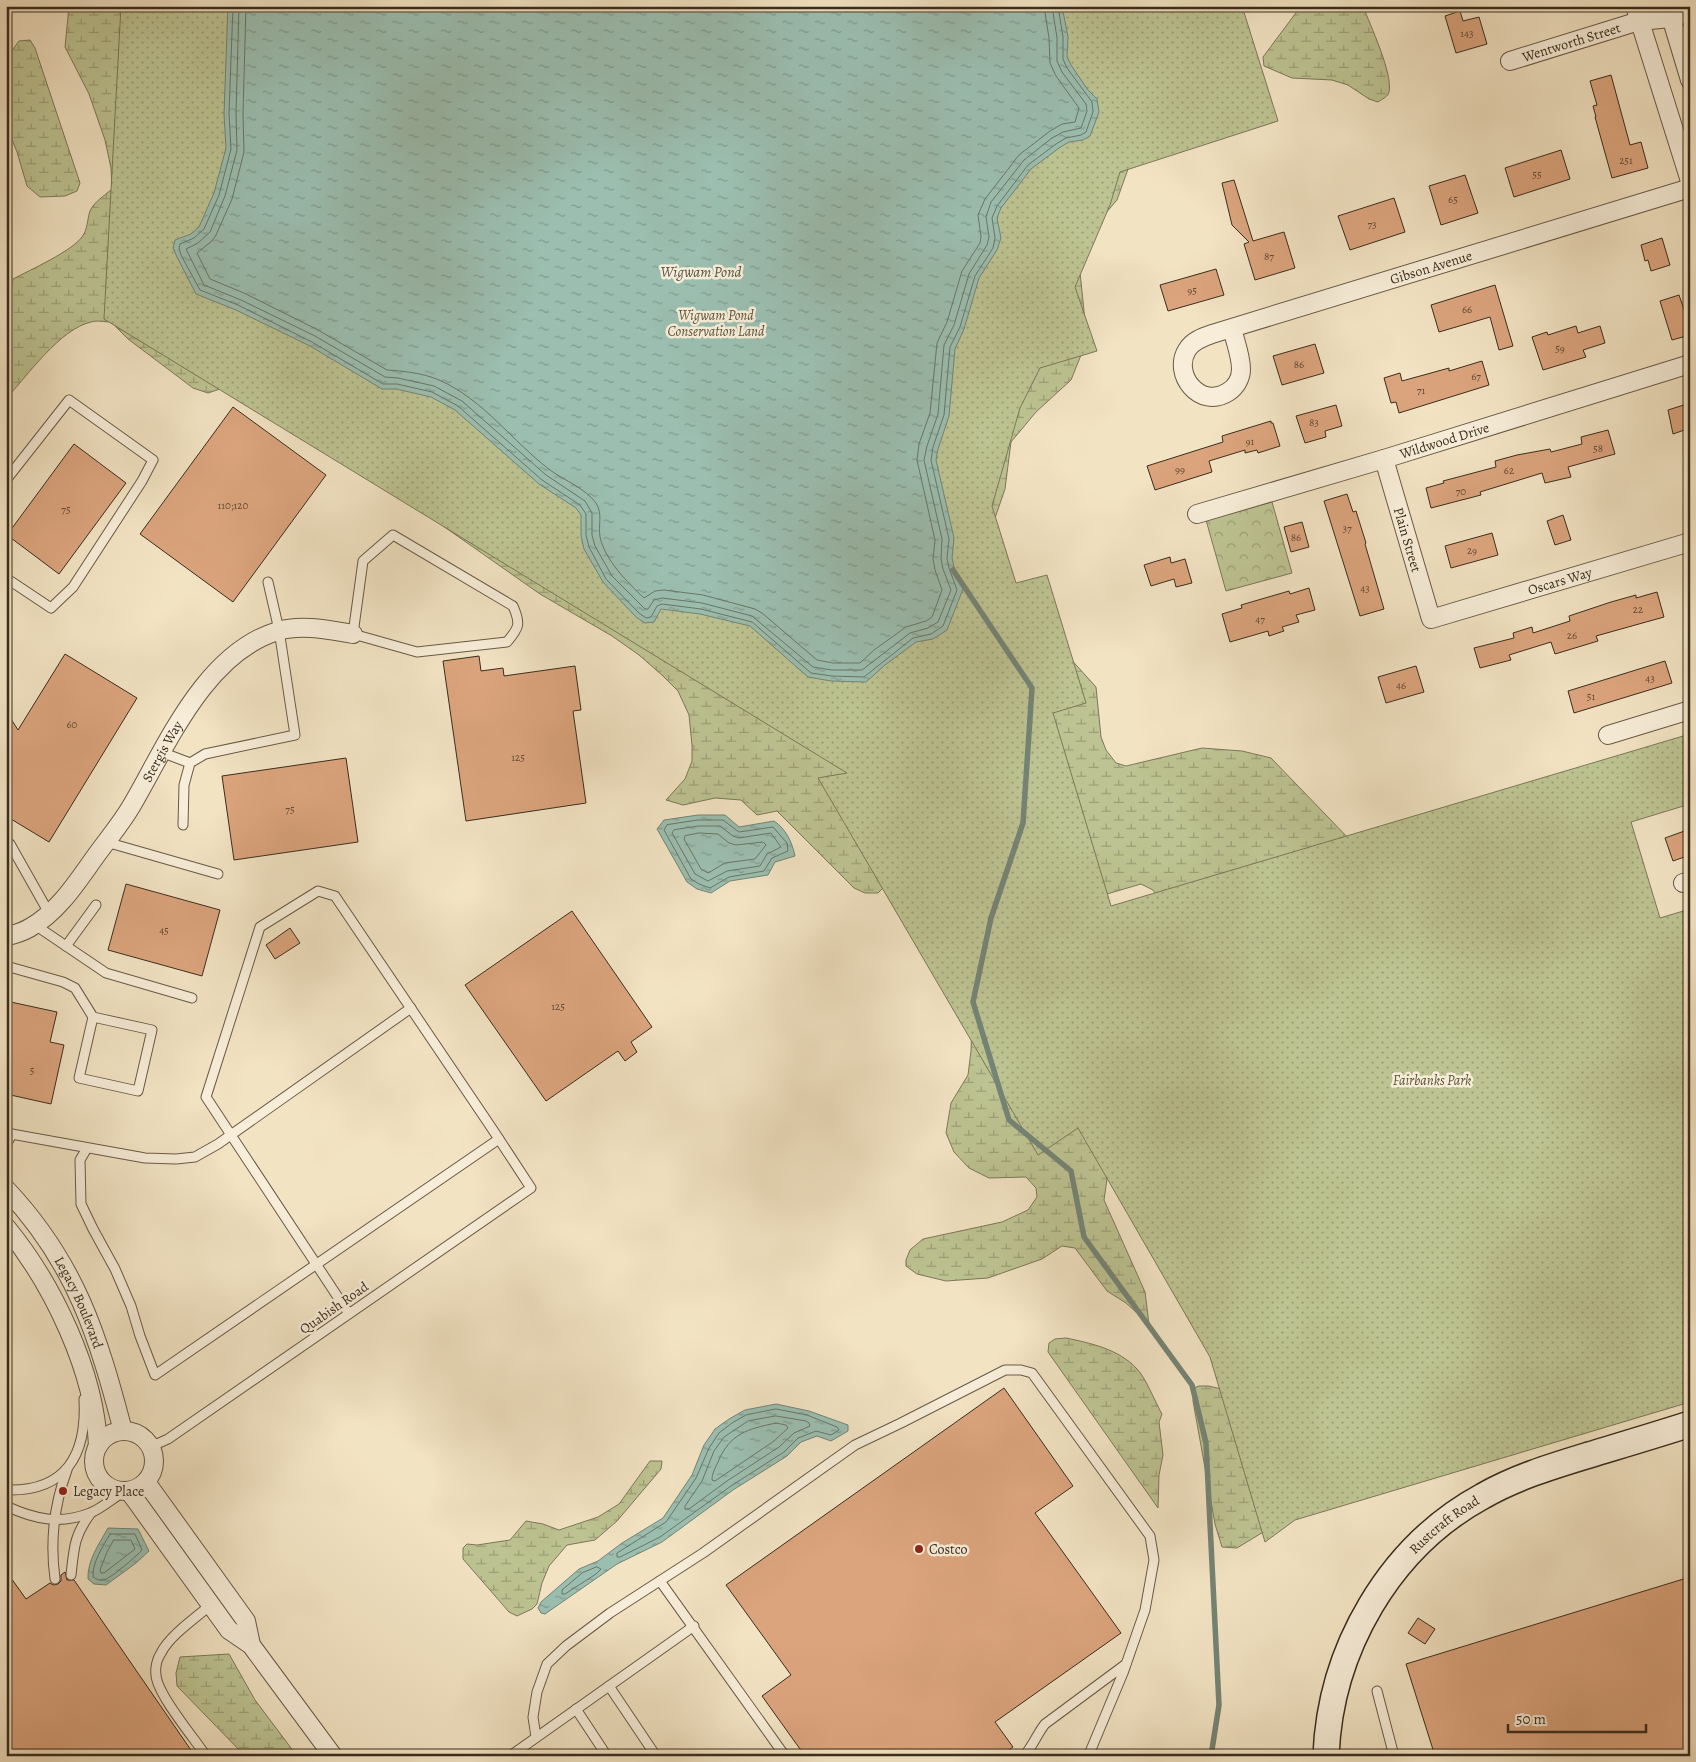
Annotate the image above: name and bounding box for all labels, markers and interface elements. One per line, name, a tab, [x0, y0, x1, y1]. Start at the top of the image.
street label: Wentworth Street	[1519, 18, 1623, 67]
house number: 143	[1460, 26, 1474, 41]
house number: 251	[1619, 153, 1633, 168]
house number: 55	[1532, 167, 1542, 182]
house number: 65	[1448, 192, 1458, 207]
house number: 73	[1367, 217, 1377, 232]
street label: Gibson Avenue	[1388, 246, 1474, 289]
house number: 87	[1264, 249, 1274, 264]
water label: Wigwam Pond	[660, 262, 742, 282]
house number: 95	[1187, 283, 1197, 298]
house number: 66	[1462, 302, 1472, 317]
park label: Wigwam Pond Conservation Land	[667, 306, 765, 341]
house number: 59	[1555, 341, 1565, 356]
house number: 86	[1294, 357, 1304, 372]
house number: 67	[1471, 369, 1481, 384]
house number: 71	[1417, 383, 1425, 398]
house number: 83	[1309, 415, 1319, 430]
street label: Wildwood Drive	[1396, 417, 1491, 463]
house number: 91	[1246, 434, 1255, 449]
house number: 58	[1593, 441, 1603, 456]
house number: 99	[1175, 462, 1185, 477]
house number: 62	[1504, 463, 1514, 478]
house number: 70	[1456, 484, 1466, 499]
house number: 110;120	[218, 498, 249, 513]
house number: 75	[61, 502, 71, 517]
street label: Plain Street	[1389, 505, 1426, 575]
house number: 37	[1342, 521, 1352, 536]
house number: 86	[1291, 530, 1301, 545]
house number: 29	[1467, 543, 1477, 558]
street label: Oscars Way	[1525, 562, 1595, 599]
house number: 43	[1360, 581, 1370, 596]
house number: 22	[1633, 602, 1643, 617]
house number: 47	[1255, 612, 1265, 627]
house number: 26	[1567, 628, 1577, 643]
house number: 43	[1645, 671, 1655, 686]
house number: 46	[1396, 678, 1406, 693]
house number: 51	[1587, 689, 1595, 704]
street label: Stergis Way	[137, 716, 187, 785]
house number: 60	[67, 717, 78, 732]
house number: 125	[511, 750, 525, 765]
house number: 75	[285, 802, 295, 817]
house number: 45	[159, 923, 169, 938]
house number: 125	[551, 999, 565, 1014]
house number: 5	[30, 1063, 35, 1078]
park label: Fairbanks Park	[1393, 1071, 1471, 1090]
street label: Legacy Boulevard	[50, 1253, 108, 1351]
street label: Quabish Road	[296, 1277, 373, 1339]
place label: Legacy Place	[73, 1482, 144, 1501]
marker: Legacy Place	[57, 1485, 69, 1497]
street label: Rustcraft Road	[1405, 1490, 1483, 1558]
place label: Costco	[929, 1540, 967, 1559]
marker: Costco	[913, 1543, 925, 1555]
scale bar	[1508, 1702, 1646, 1734]
text: 50 m	[1516, 1709, 1546, 1729]

